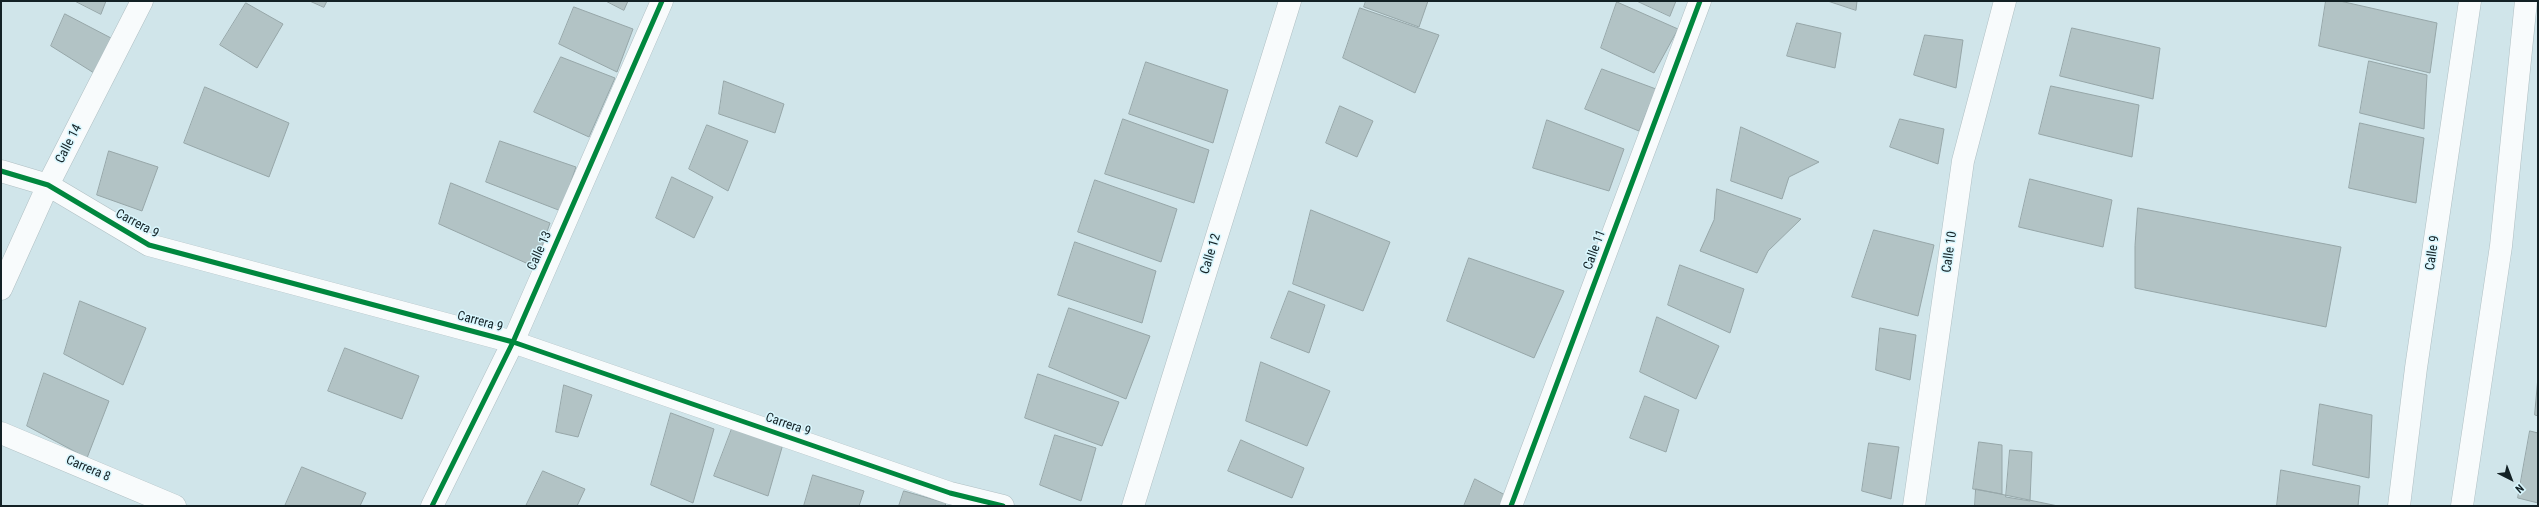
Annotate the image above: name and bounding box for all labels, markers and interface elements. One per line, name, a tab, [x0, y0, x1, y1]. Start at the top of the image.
street label: Calle 14	[53, 122, 85, 166]
street label: Carrera 9	[113, 206, 161, 242]
street label: Calle 11	[1581, 228, 1609, 272]
street label: Calle 13	[524, 229, 556, 273]
street label: Calle 10	[1939, 230, 1961, 274]
street label: Calle 12	[1197, 232, 1225, 276]
street label: Calle 9	[2423, 235, 2443, 271]
street label: Carrera 9	[455, 308, 505, 336]
street label: Carrera 9	[763, 410, 813, 440]
street label: Carrera 8	[63, 453, 113, 485]
north arrow	[2491, 459, 2531, 499]
text: N	[2513, 481, 2526, 495]

